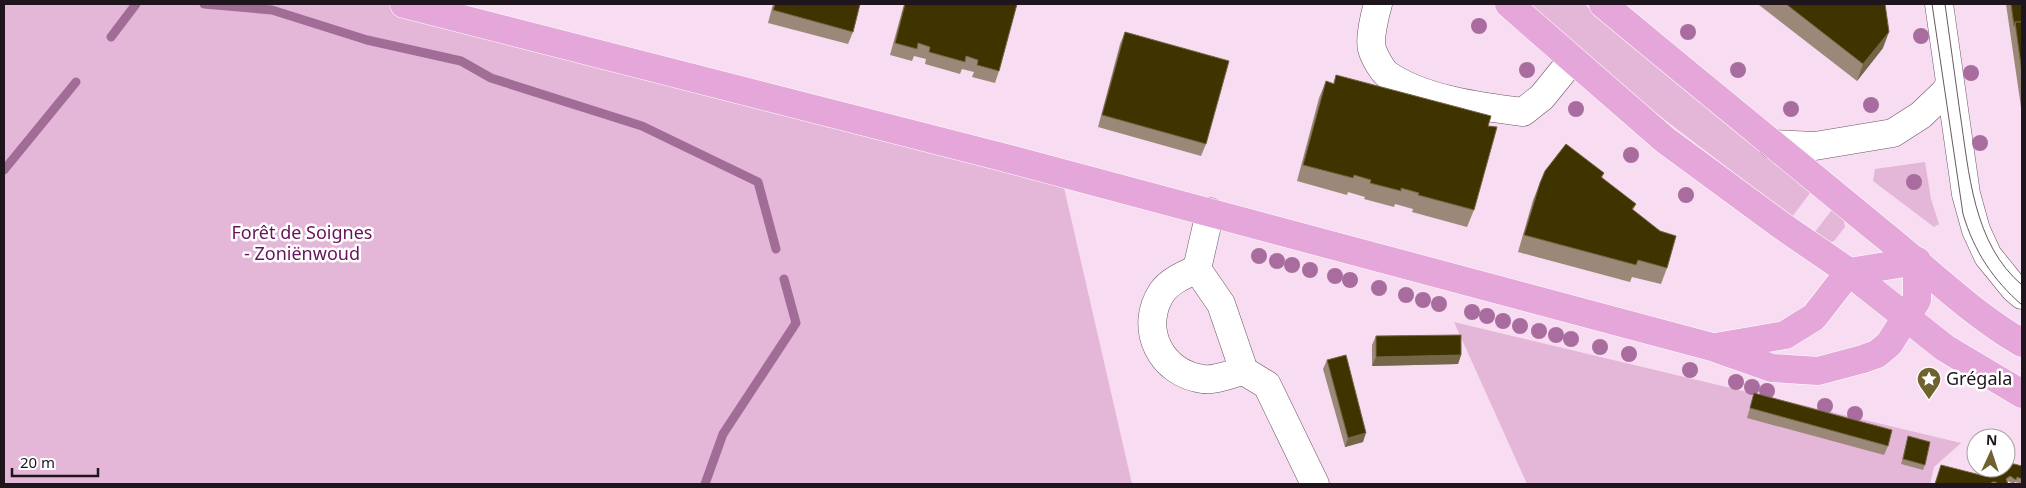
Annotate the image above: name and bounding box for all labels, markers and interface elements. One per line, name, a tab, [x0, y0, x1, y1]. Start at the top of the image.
park label: Forêt de Soignes - Zoniënwoud	[232, 220, 372, 265]
place icon: Grégala	[1916, 366, 1942, 400]
place label: Grégala	[1946, 366, 2012, 390]
north arrow	[1966, 428, 2016, 478]
text: N	[1986, 430, 1998, 449]
scale bar	[12, 446, 99, 478]
text: 20 m	[20, 452, 55, 472]

